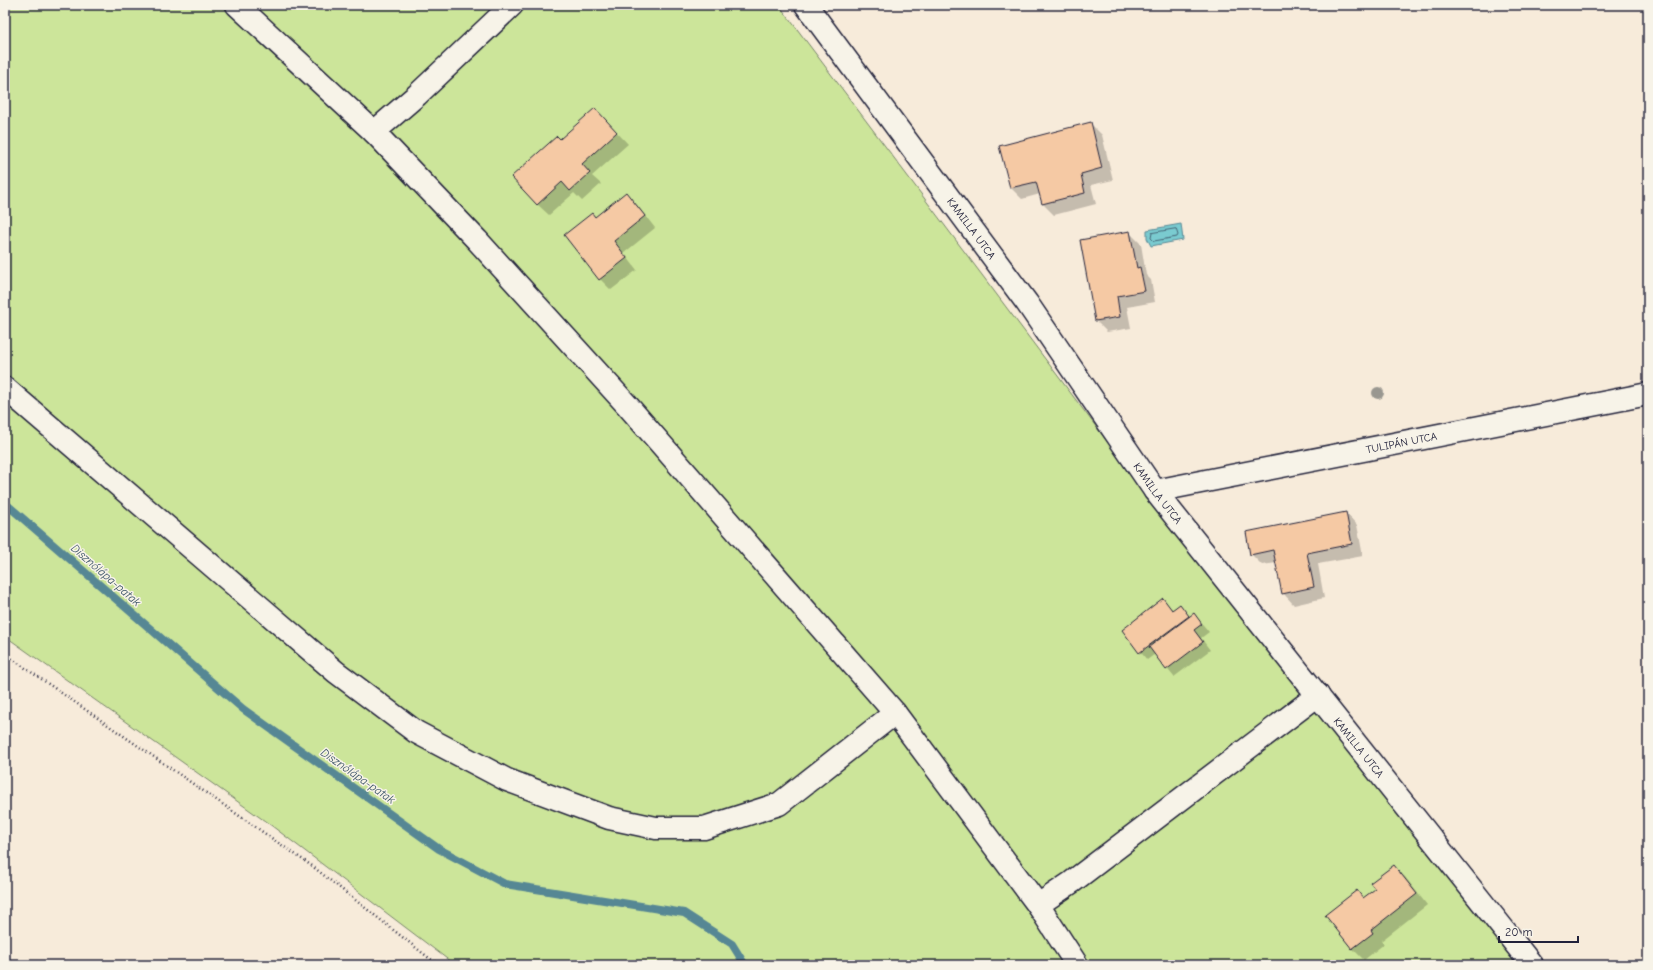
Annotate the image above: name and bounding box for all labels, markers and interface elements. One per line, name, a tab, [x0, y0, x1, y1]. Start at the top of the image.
street label: KAMILLA UTCA	[944, 195, 999, 262]
street label: TULIPÁN UTCA	[1365, 430, 1439, 456]
street label: KAMILLA UTCA	[1131, 460, 1185, 527]
water label: Disznólápa-patak	[68, 541, 144, 609]
street label: KAMILLA UTCA	[1331, 715, 1387, 781]
water label: Disznólápa-patak	[318, 745, 398, 807]
scale bar	[1499, 918, 1578, 944]
text: 20 m	[1505, 925, 1533, 939]

